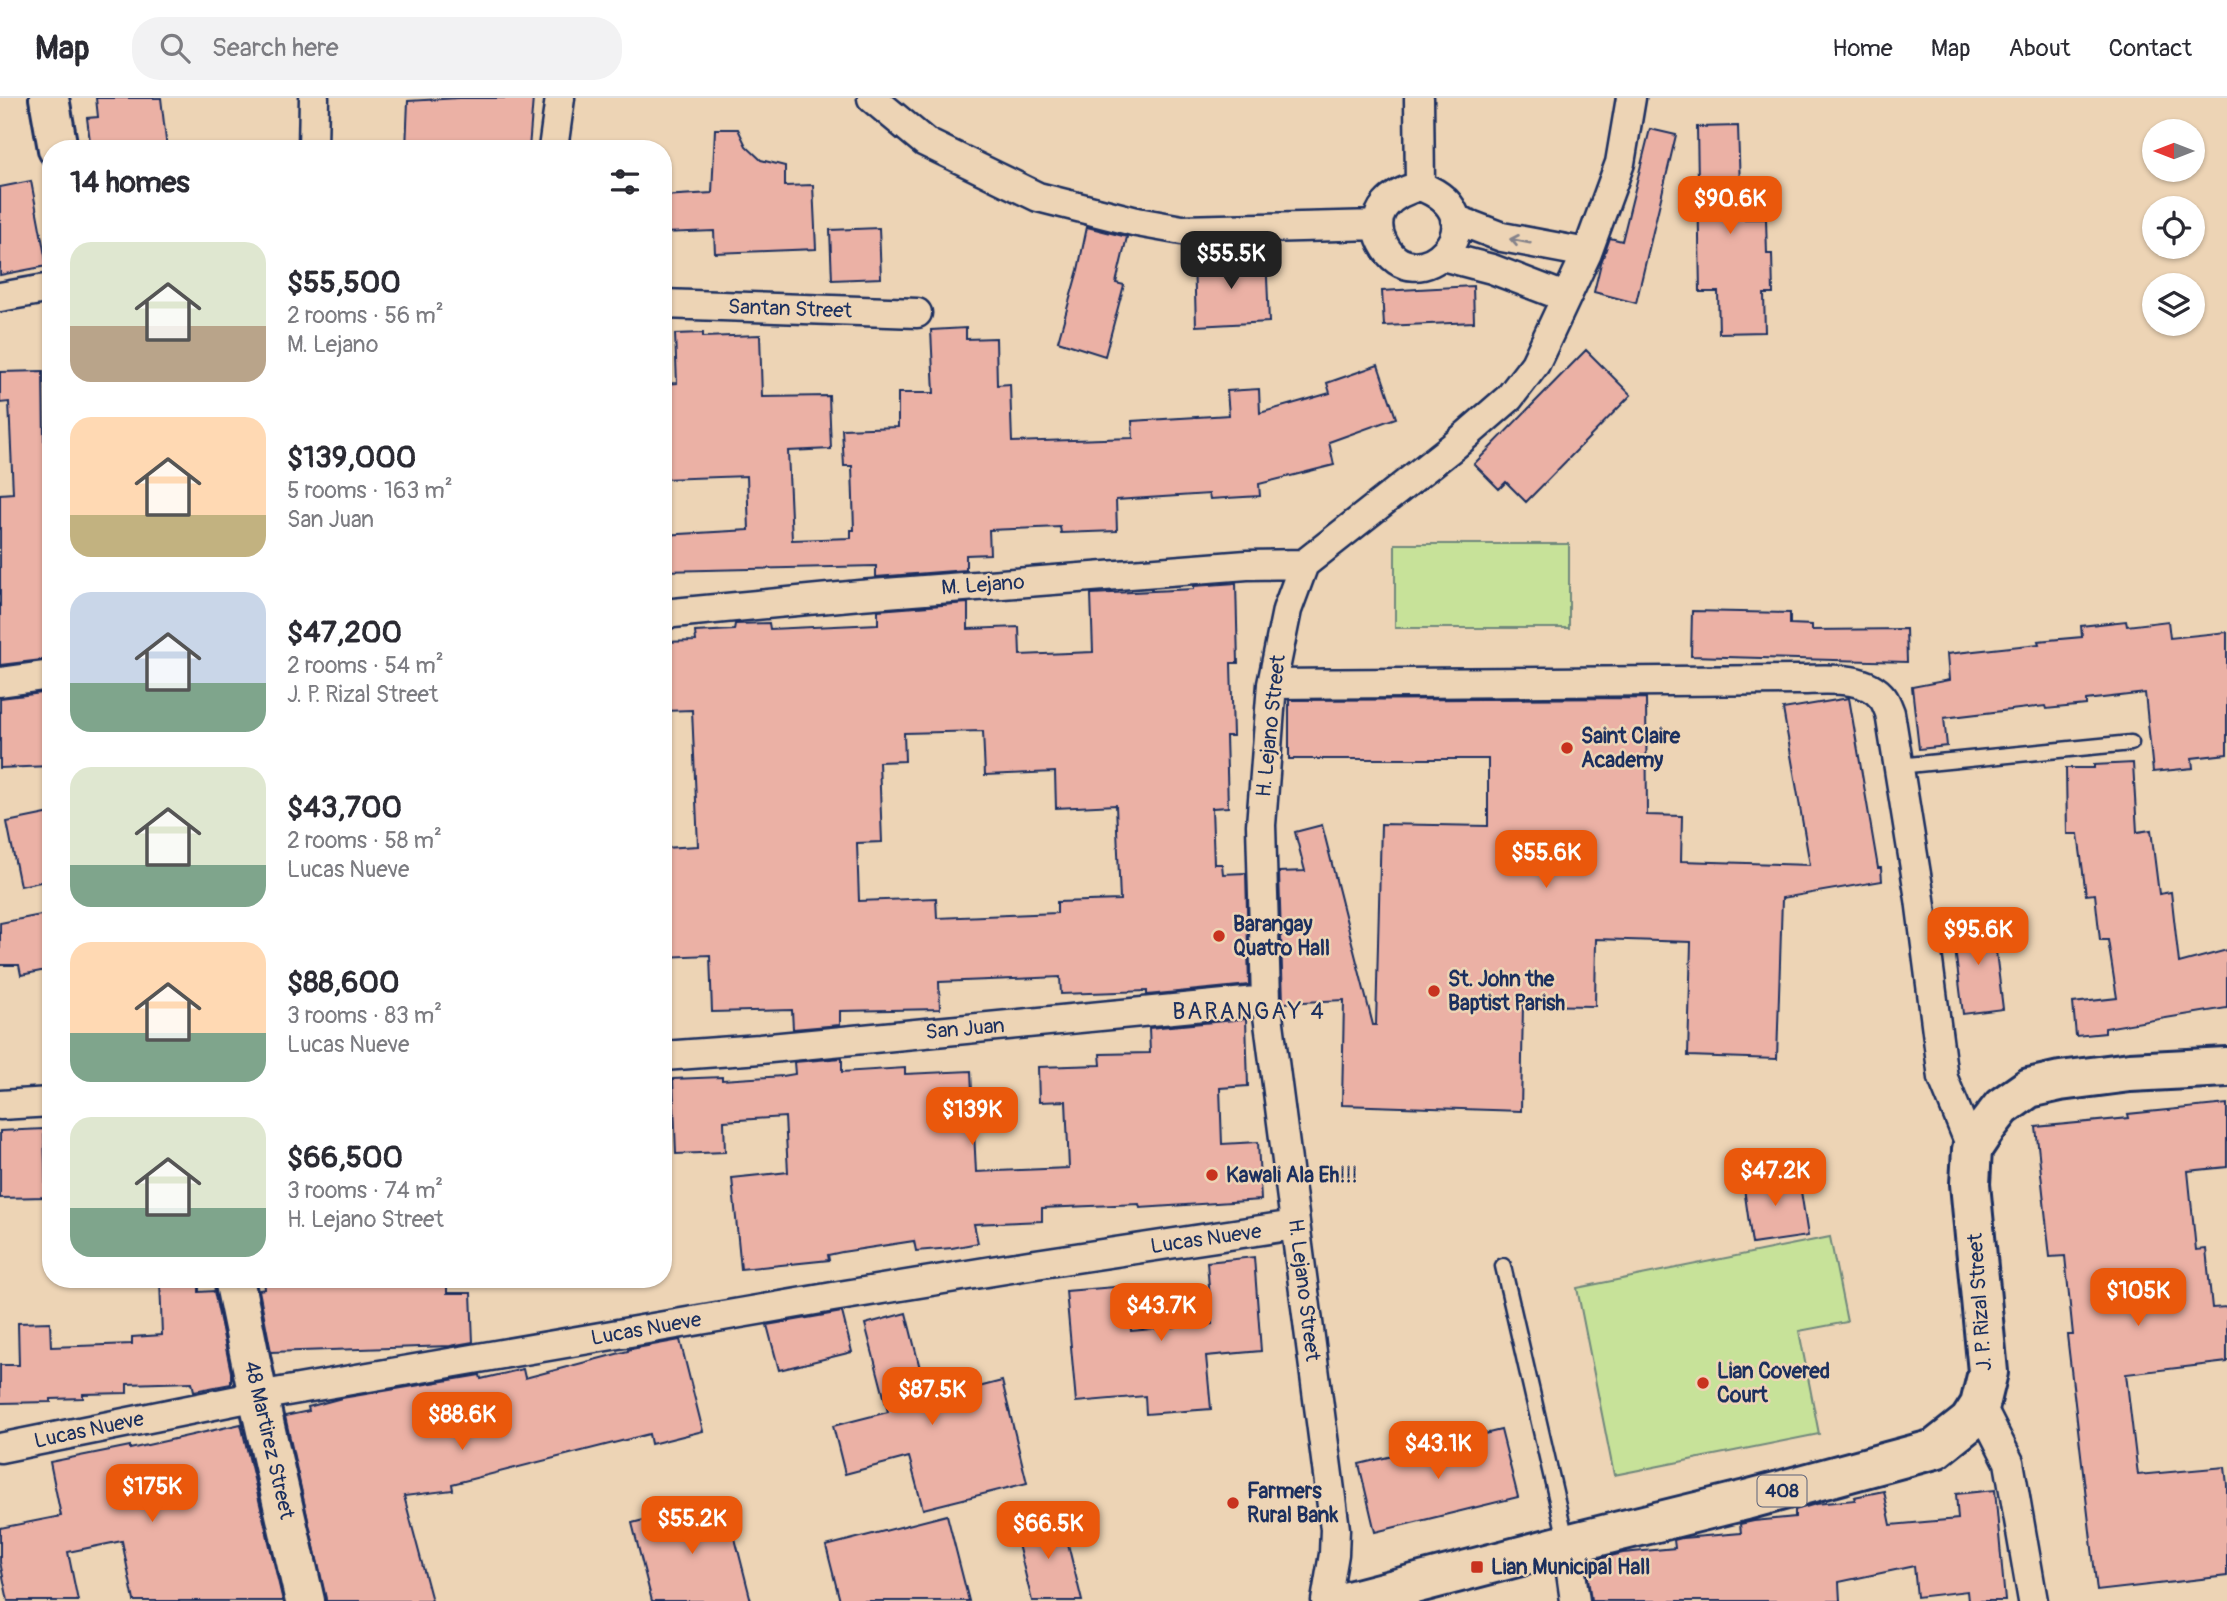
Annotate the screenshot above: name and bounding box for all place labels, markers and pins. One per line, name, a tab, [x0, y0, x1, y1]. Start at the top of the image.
pin: $90.6K	[1673, 176, 1787, 236]
pin: $55.5K	[1174, 232, 1288, 291]
place label: Saint Claire Academy	[1581, 723, 1681, 774]
marker: Saint Claire Academy	[1559, 740, 1575, 756]
pin: $55.6K	[1489, 830, 1603, 890]
pin: $95.6K	[1921, 908, 2035, 967]
place label: Barangay Quatro Hall	[1233, 911, 1330, 962]
marker: Barangay Quatro Hall	[1211, 928, 1227, 944]
place label: St. John the Baptist Parish	[1448, 966, 1565, 1017]
marker: St. John the Baptist Parish	[1426, 983, 1442, 999]
pin: $139K	[923, 1088, 1021, 1147]
pin: $47.2K	[1718, 1148, 1832, 1208]
place label: Kawali Ala Eh!!!	[1226, 1162, 1358, 1189]
marker: Kawali Ala Eh!!!	[1204, 1167, 1220, 1183]
pin: $105K	[2089, 1268, 2187, 1328]
pin: $43.7K	[1104, 1284, 1218, 1343]
place label: Lian Covered Court	[1717, 1358, 1830, 1409]
pin: $87.5K	[875, 1368, 989, 1427]
marker: Lian Covered Court	[1695, 1375, 1711, 1391]
pin: $88.6K	[405, 1392, 519, 1452]
pin: $43.1K	[1381, 1422, 1495, 1481]
pin: $175K	[103, 1464, 201, 1524]
place label: Farmers Rural Bank	[1247, 1478, 1338, 1529]
marker: Farmers Rural Bank	[1225, 1495, 1241, 1511]
pin: $55.2K	[635, 1496, 749, 1556]
pin: $66.5K	[991, 1502, 1105, 1561]
place label: Lian Municipal Hall	[1491, 1554, 1650, 1581]
marker: Lian Municipal Hall	[1469, 1559, 1485, 1575]

